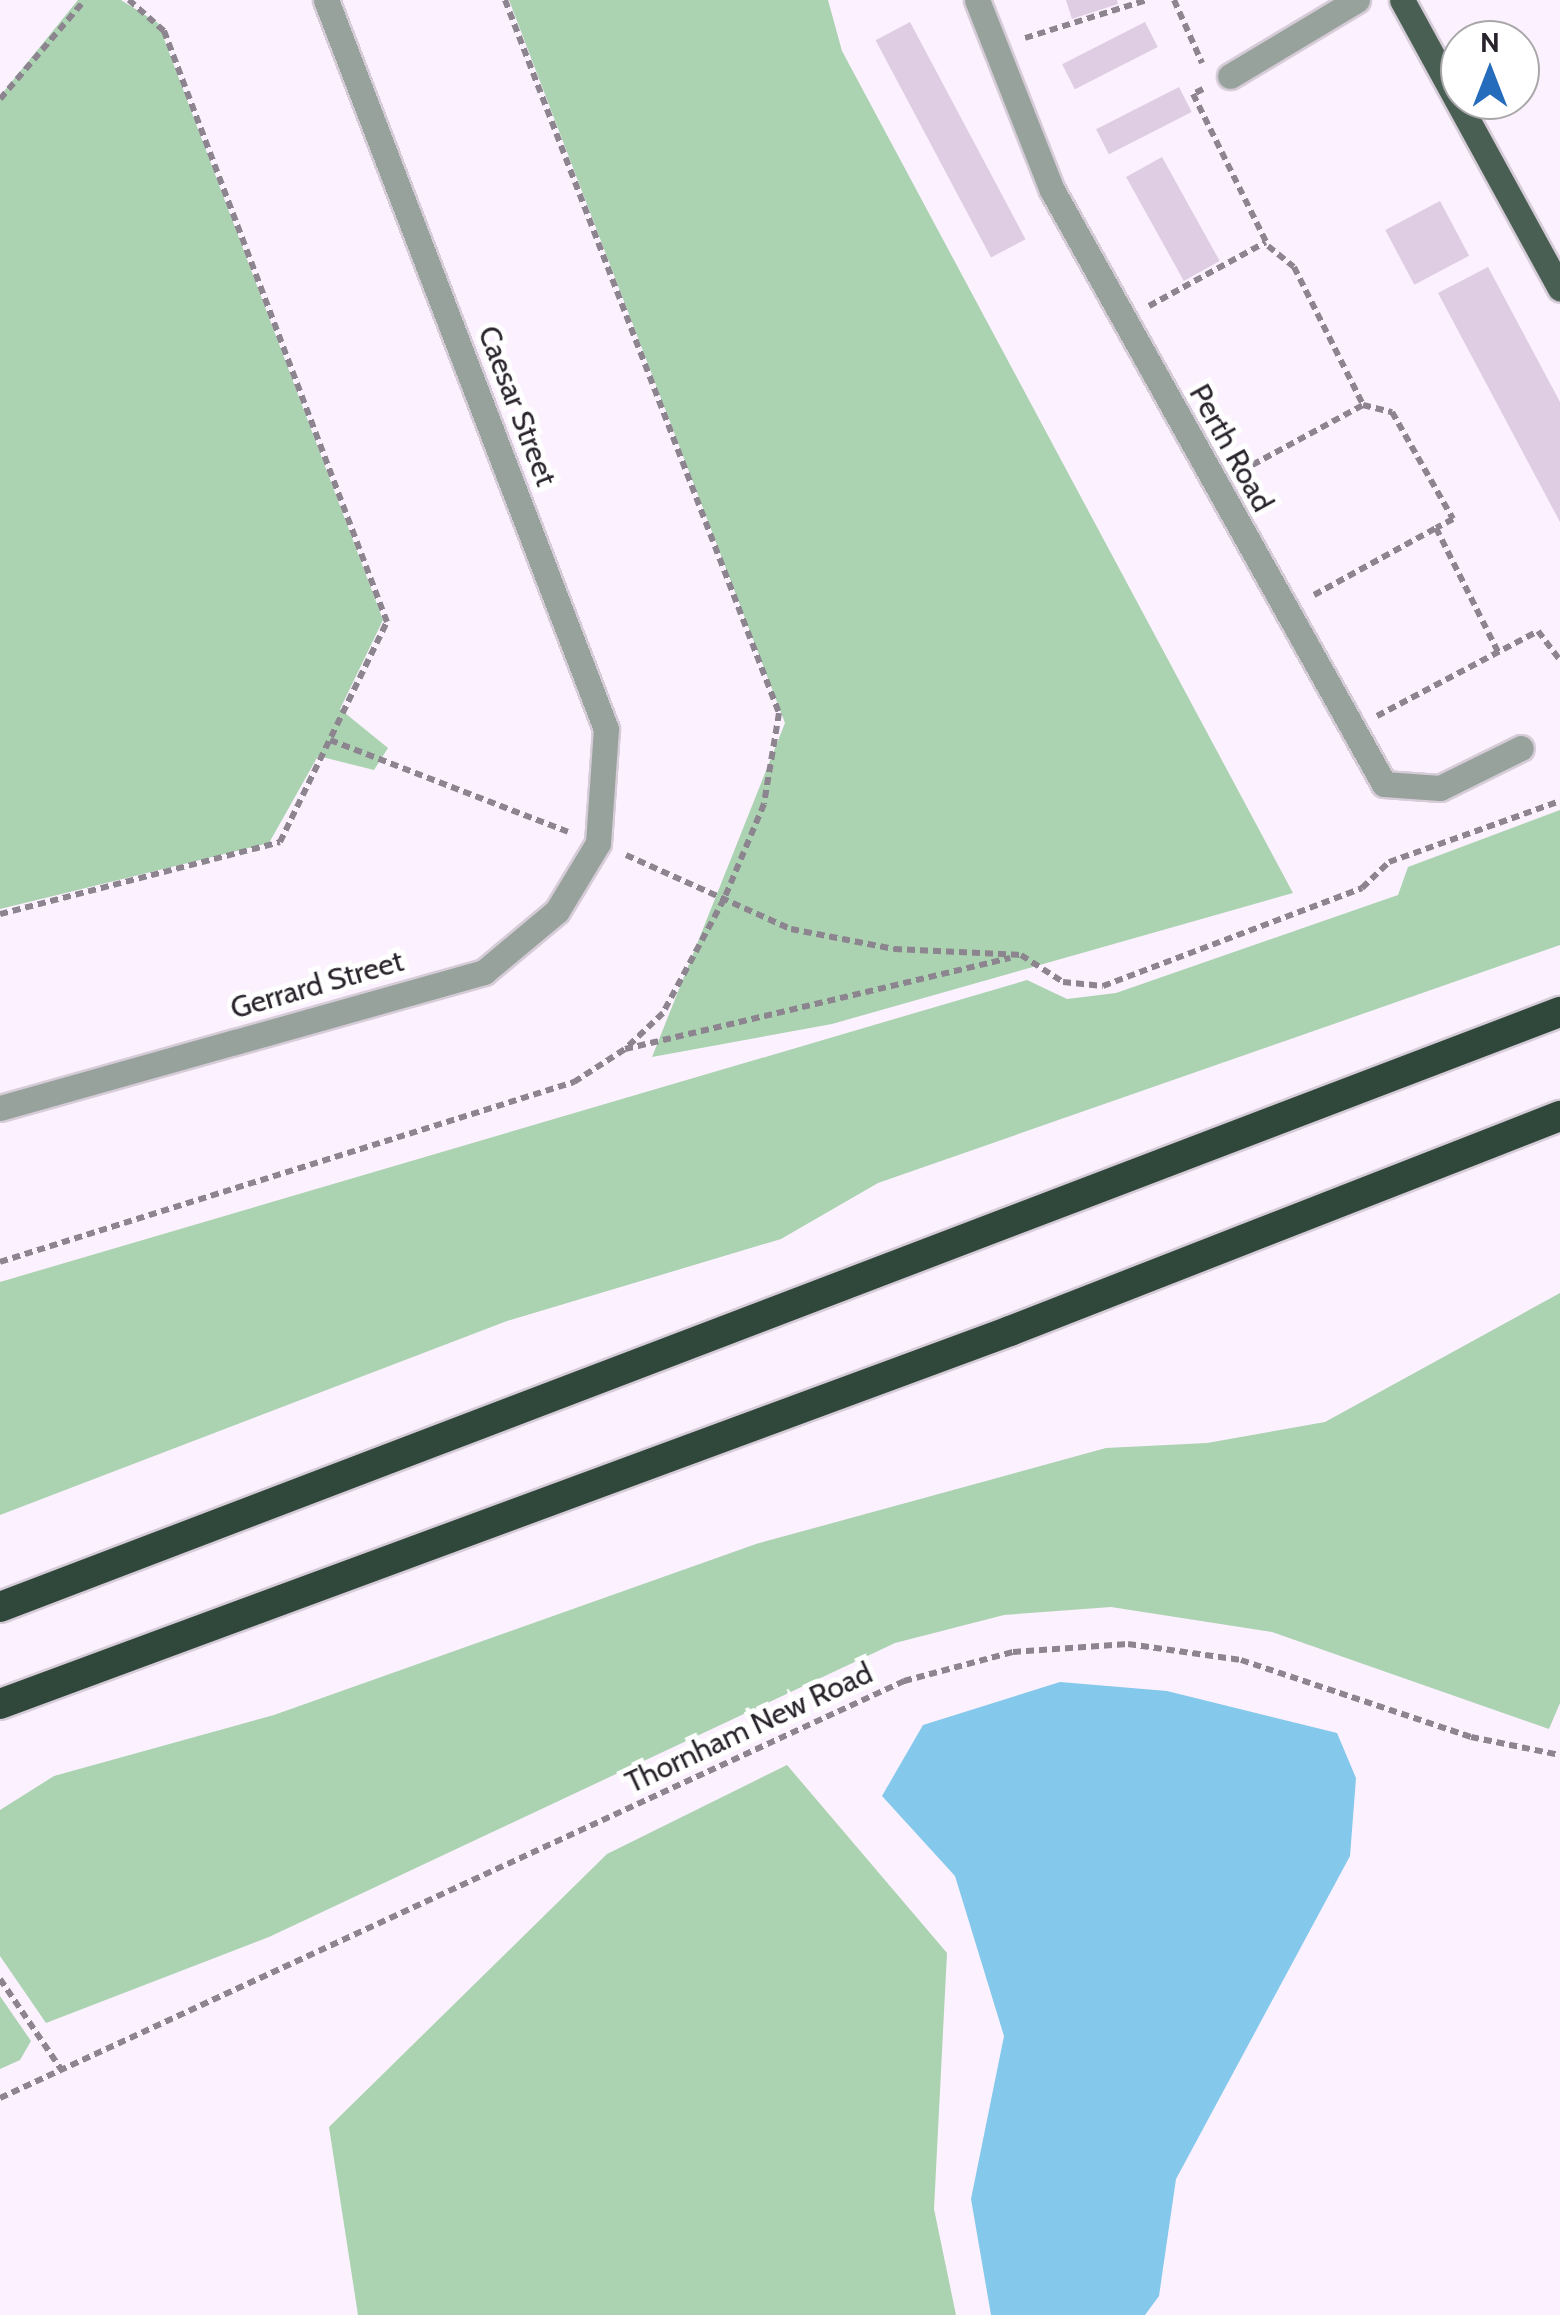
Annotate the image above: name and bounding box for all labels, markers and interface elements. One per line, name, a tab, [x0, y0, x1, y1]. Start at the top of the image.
north arrow	[1440, 20, 1540, 120]
text: N	[1480, 25, 1500, 59]
street label: Caesar Street	[470, 321, 564, 491]
street label: Perth Road	[1181, 378, 1281, 518]
street label: Gerrard Street	[226, 943, 408, 1027]
street label: Thornham New Road	[620, 1655, 878, 1801]

